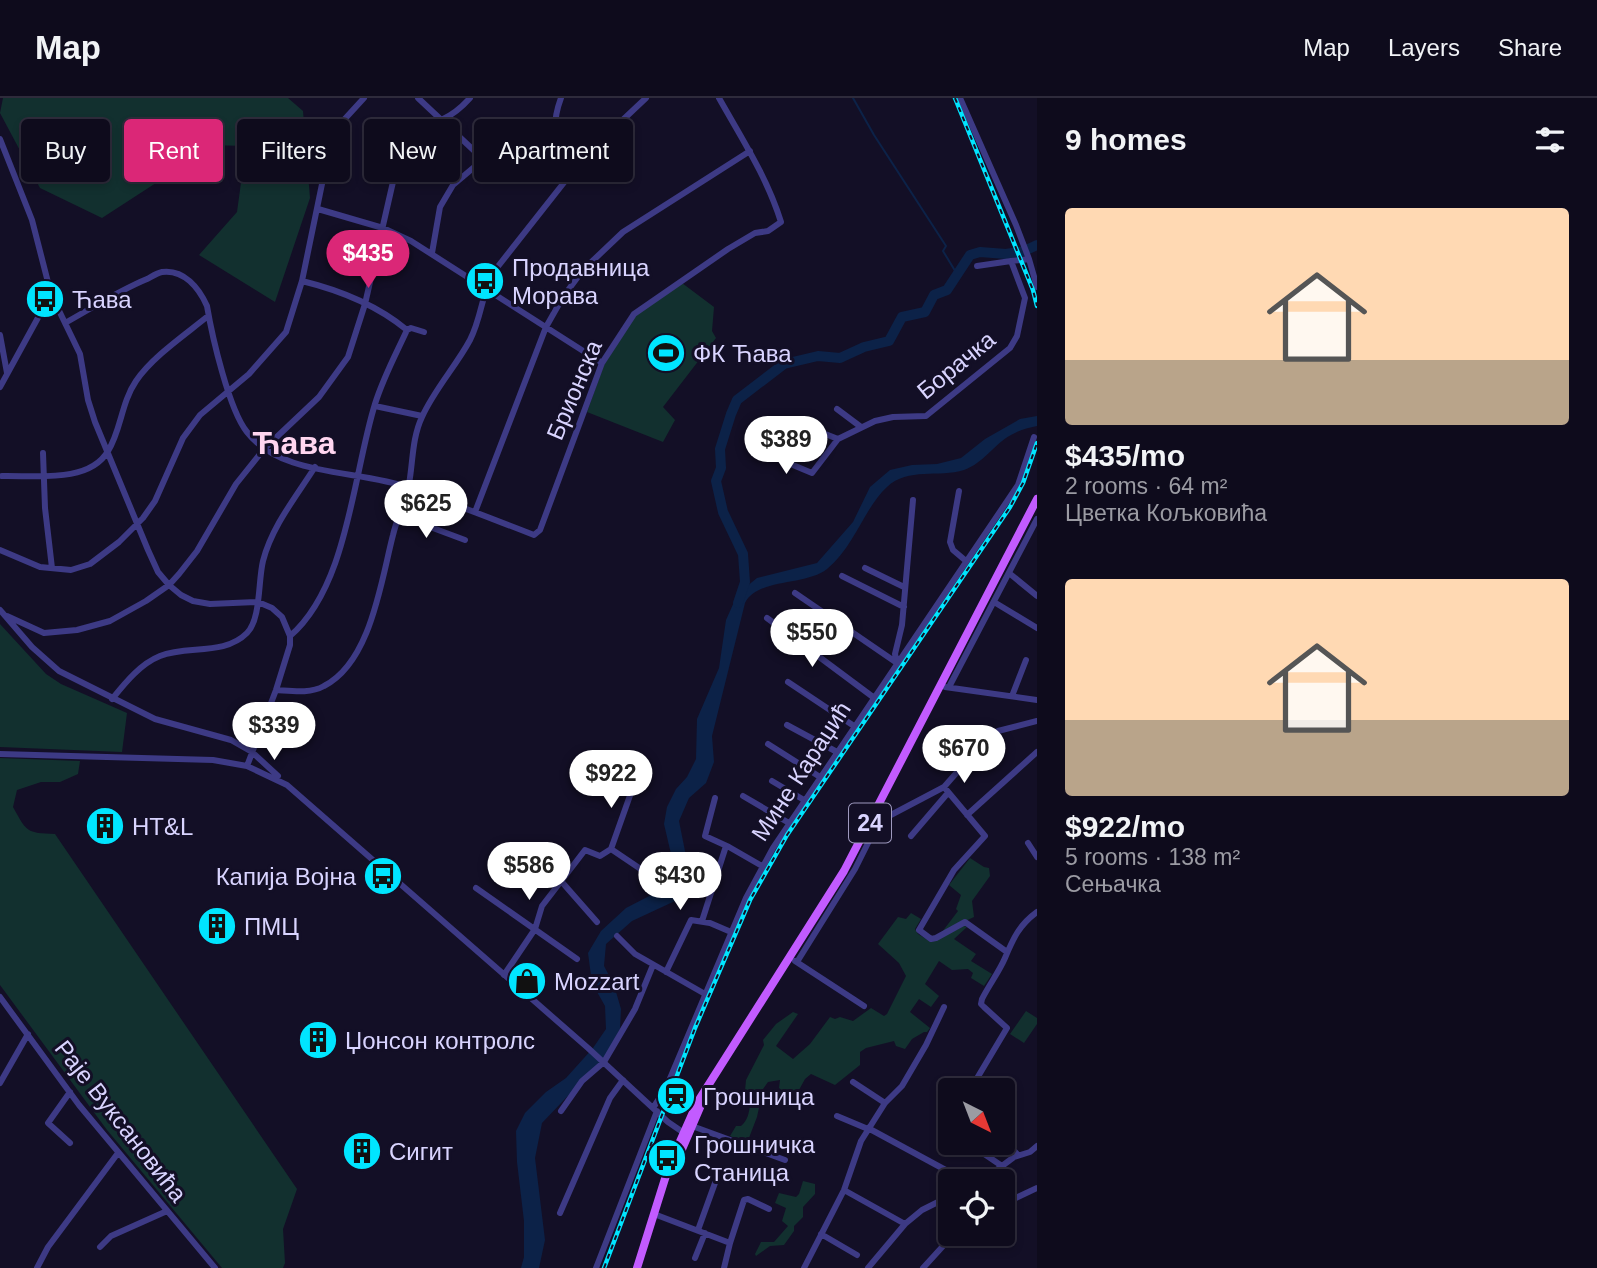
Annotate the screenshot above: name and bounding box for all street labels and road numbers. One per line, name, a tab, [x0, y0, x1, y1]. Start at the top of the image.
street label: Борачка	[912, 325, 1001, 404]
street label: Брионска	[541, 336, 607, 444]
street label: Мине Караџић	[746, 696, 856, 846]
road number: 24	[849, 804, 891, 842]
street label: Раје Вуксановића	[50, 1035, 193, 1208]

